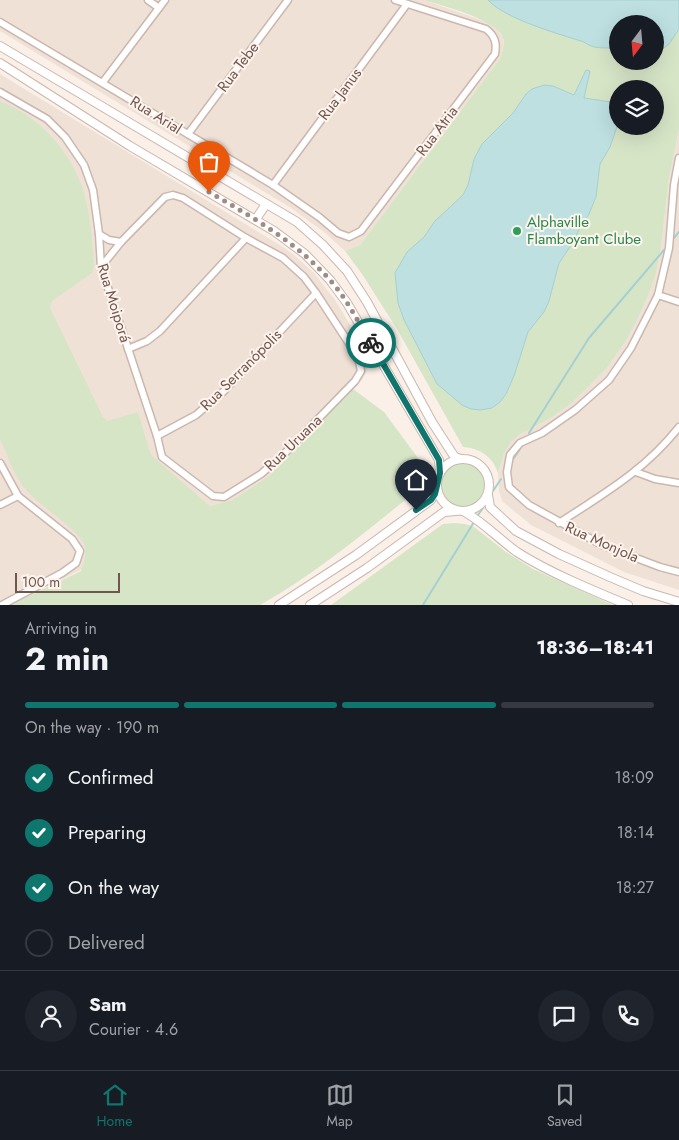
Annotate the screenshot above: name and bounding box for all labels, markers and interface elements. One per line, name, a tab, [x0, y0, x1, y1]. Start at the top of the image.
north arrow	[609, 15, 664, 70]
map controls	[609, 15, 664, 135]
street label: Rua Tebe	[212, 37, 264, 97]
street label: Rua Janus	[313, 63, 367, 125]
button: layers	[609, 80, 664, 135]
street label: Rua Arial	[126, 90, 186, 140]
street label: Rua Atria	[411, 101, 463, 161]
pin	[188, 141, 230, 192]
icon: bag	[195, 148, 223, 176]
place label: Alphaville Flamboyant Clube	[527, 211, 641, 250]
marker: Alphaville Flamboyant Clube	[511, 225, 523, 237]
street label: Rua Moiporá	[92, 261, 136, 345]
courier	[346, 318, 396, 368]
street label: Rua Serranópolis	[195, 324, 287, 416]
icon: bike	[357, 329, 385, 357]
street label: Rua Uruana	[259, 410, 327, 476]
pin	[395, 459, 437, 510]
icon: home	[402, 466, 430, 494]
street label: Rua Monjola	[562, 516, 642, 568]
scale bar	[15, 570, 120, 593]
text: 100 m	[22, 572, 60, 592]
text: Arriving in	[25, 617, 97, 640]
text: 18:36–18:41	[536, 634, 654, 661]
text: 2 min	[25, 636, 109, 682]
text: On the way · 190 m	[25, 716, 159, 739]
icon: check	[25, 764, 53, 792]
text: Confirmed	[68, 764, 154, 791]
text: 18:09	[614, 766, 654, 789]
icon: check	[25, 819, 53, 847]
text: Preparing	[68, 819, 146, 846]
text: 18:14	[617, 821, 654, 844]
icon: check	[25, 874, 53, 902]
text: On the way	[68, 874, 159, 901]
text: 18:27	[616, 876, 654, 899]
text: Delivered	[68, 929, 145, 956]
button: person	[25, 990, 77, 1042]
button: chat	[538, 990, 590, 1042]
button: phone	[602, 990, 654, 1042]
text: Sam	[89, 991, 127, 1018]
text: Courier · 4.6	[89, 1018, 178, 1041]
tab: Home	[97, 1081, 132, 1131]
tab: Map	[326, 1081, 354, 1131]
tab: Saved	[547, 1081, 582, 1131]

